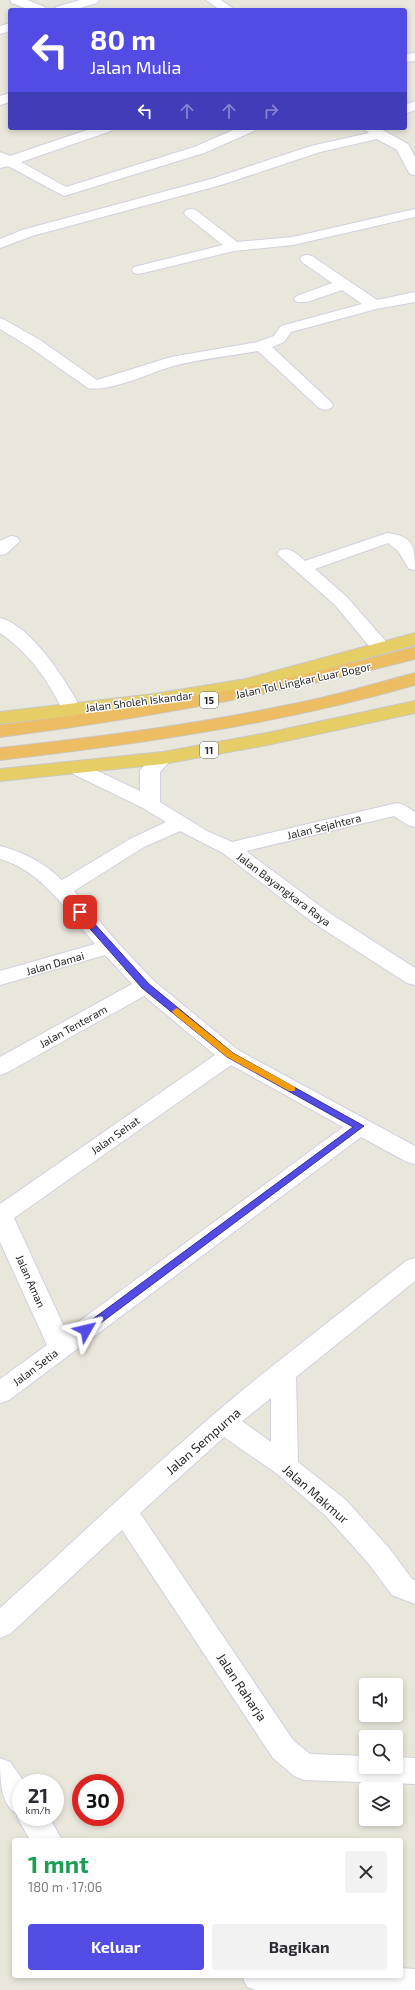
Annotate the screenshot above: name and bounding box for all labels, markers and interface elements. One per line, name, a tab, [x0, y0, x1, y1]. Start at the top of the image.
text: 80 m	[90, 22, 156, 56]
icon: left	[24, 24, 76, 76]
text: Jalan Mulia	[90, 56, 181, 78]
icon: left	[134, 100, 156, 122]
icon: ahead	[176, 100, 198, 122]
icon: ahead	[218, 100, 240, 122]
icon: right	[260, 100, 282, 122]
street label: Jalan Tol Lingkar Luar Bogor	[234, 659, 372, 701]
street label: Jalan Sholeh Iskandar	[85, 688, 194, 714]
road number: 15	[200, 692, 218, 708]
road number: 11	[200, 742, 218, 758]
street label: Jalan Sejahtera	[286, 811, 363, 842]
street label: Jalan Bayangkara Raya	[234, 849, 334, 929]
pin	[63, 895, 97, 929]
icon: arrive	[69, 901, 91, 923]
street label: Jalan Damai	[25, 949, 85, 977]
street label: Jalan Tenteram	[37, 1002, 109, 1050]
street label: Jalan Sehat	[88, 1113, 142, 1157]
street label: Jalan Aman	[14, 1253, 48, 1309]
position arrow	[65, 1309, 107, 1351]
street label: Jalan Setia	[10, 1346, 60, 1388]
street label: Jalan Sempurna	[162, 1404, 244, 1478]
street label: Jalan Makmur	[280, 1461, 352, 1527]
street label: Jalan Raharja	[213, 1650, 271, 1724]
map controls	[359, 1678, 403, 1826]
button: sound	[359, 1678, 403, 1722]
button: search	[359, 1730, 403, 1774]
speed limit sign: 30	[72, 1774, 124, 1826]
button: layers	[359, 1782, 403, 1826]
text: 21	[28, 1783, 48, 1807]
text: km/h	[26, 1804, 50, 1816]
text: 1 mnt	[28, 1849, 89, 1878]
button: close	[345, 1851, 387, 1893]
text: 180 m · 17:06	[28, 1879, 102, 1895]
button: Keluar	[28, 1924, 204, 1970]
button: Bagikan	[212, 1924, 387, 1970]

